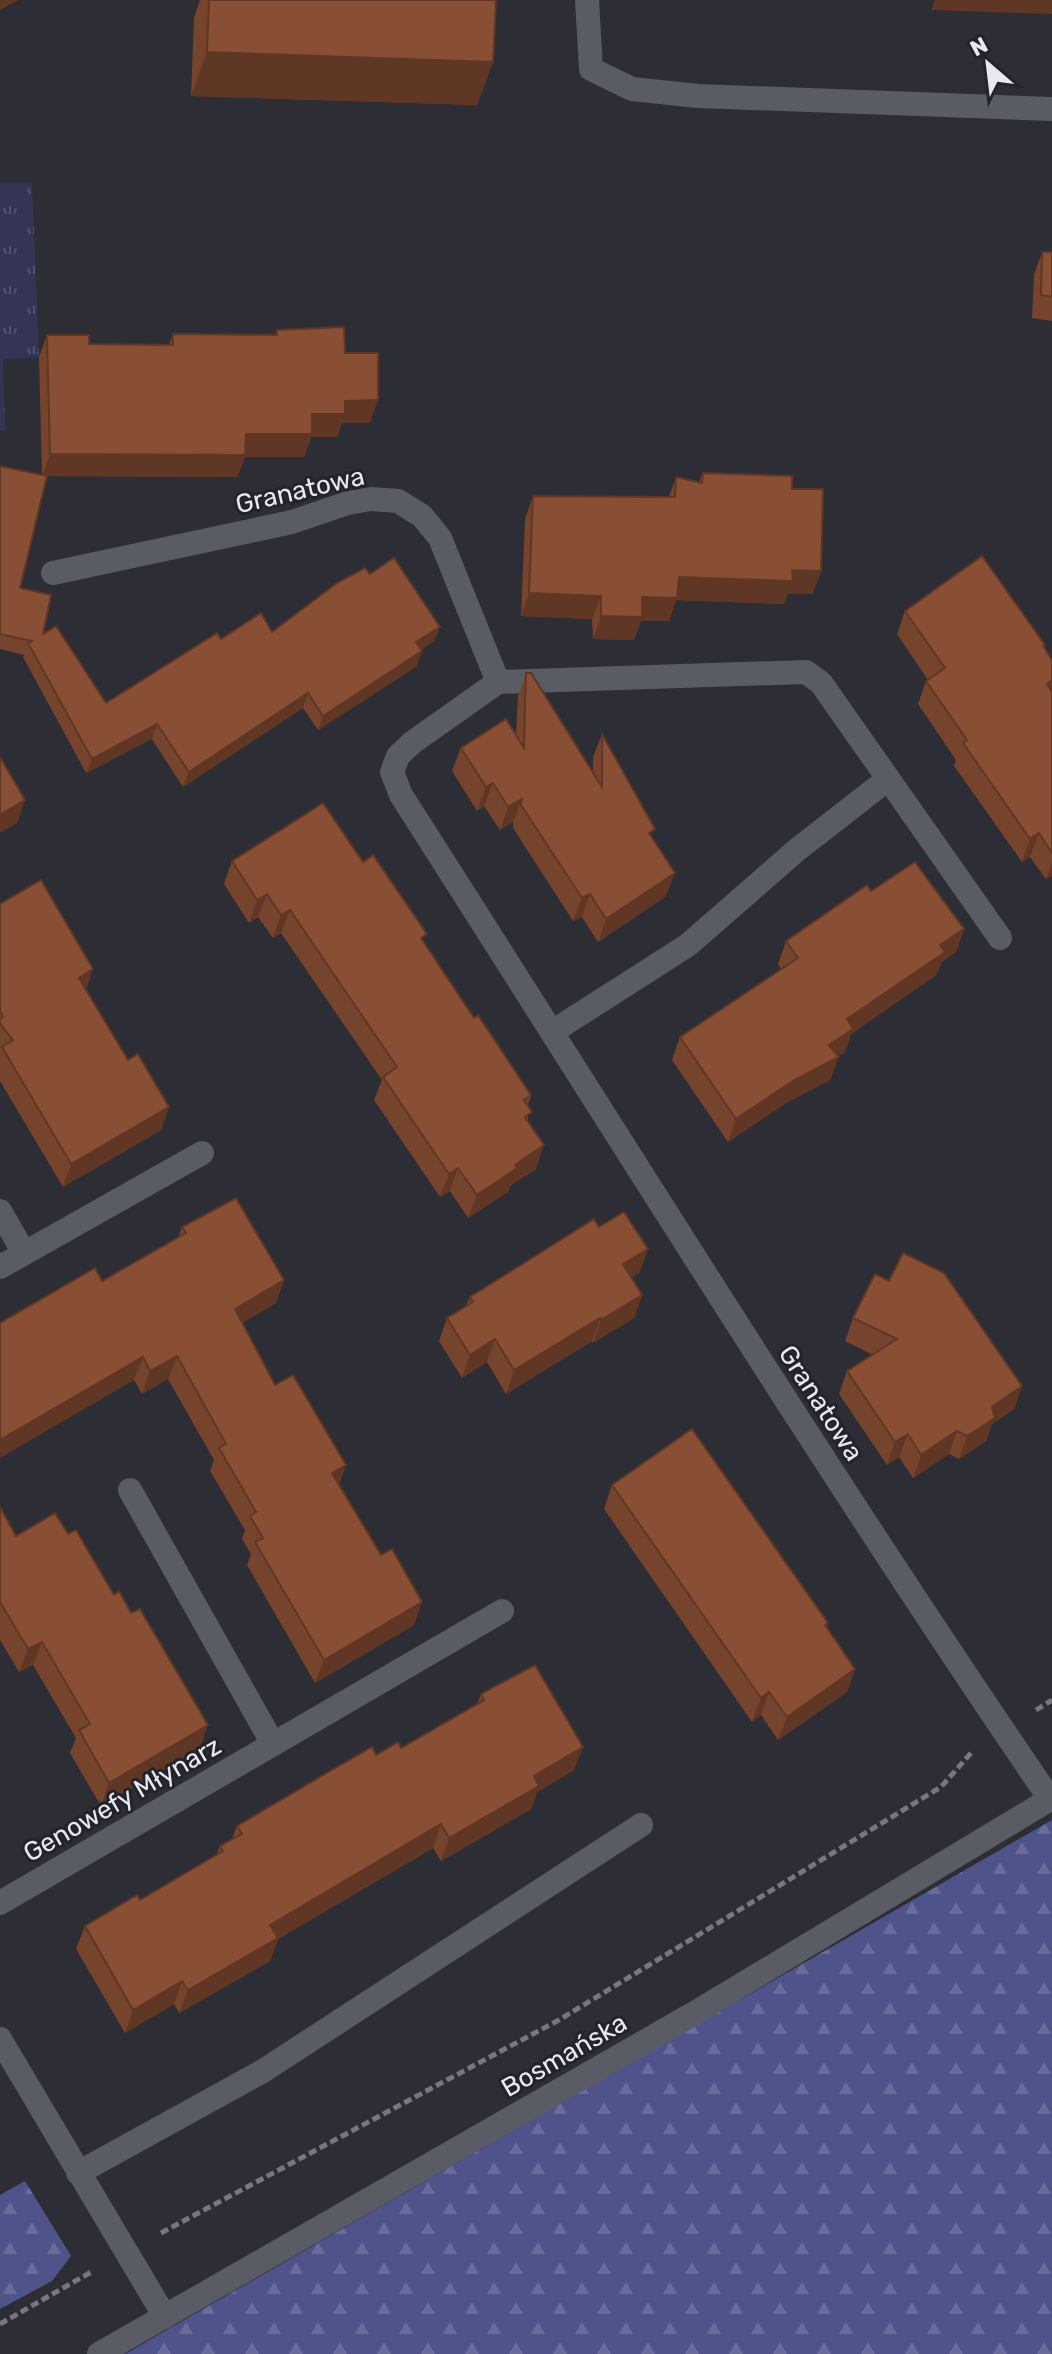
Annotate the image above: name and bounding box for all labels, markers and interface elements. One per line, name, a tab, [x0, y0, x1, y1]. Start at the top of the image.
north arrow	[948, 24, 1028, 104]
text: N	[966, 31, 992, 62]
street label: Granatowa	[233, 461, 368, 520]
street label: Granatowa	[772, 1340, 869, 1467]
street label: Genowefy Młynarz	[18, 1730, 227, 1869]
street label: Bosmańska	[496, 2007, 632, 2104]

